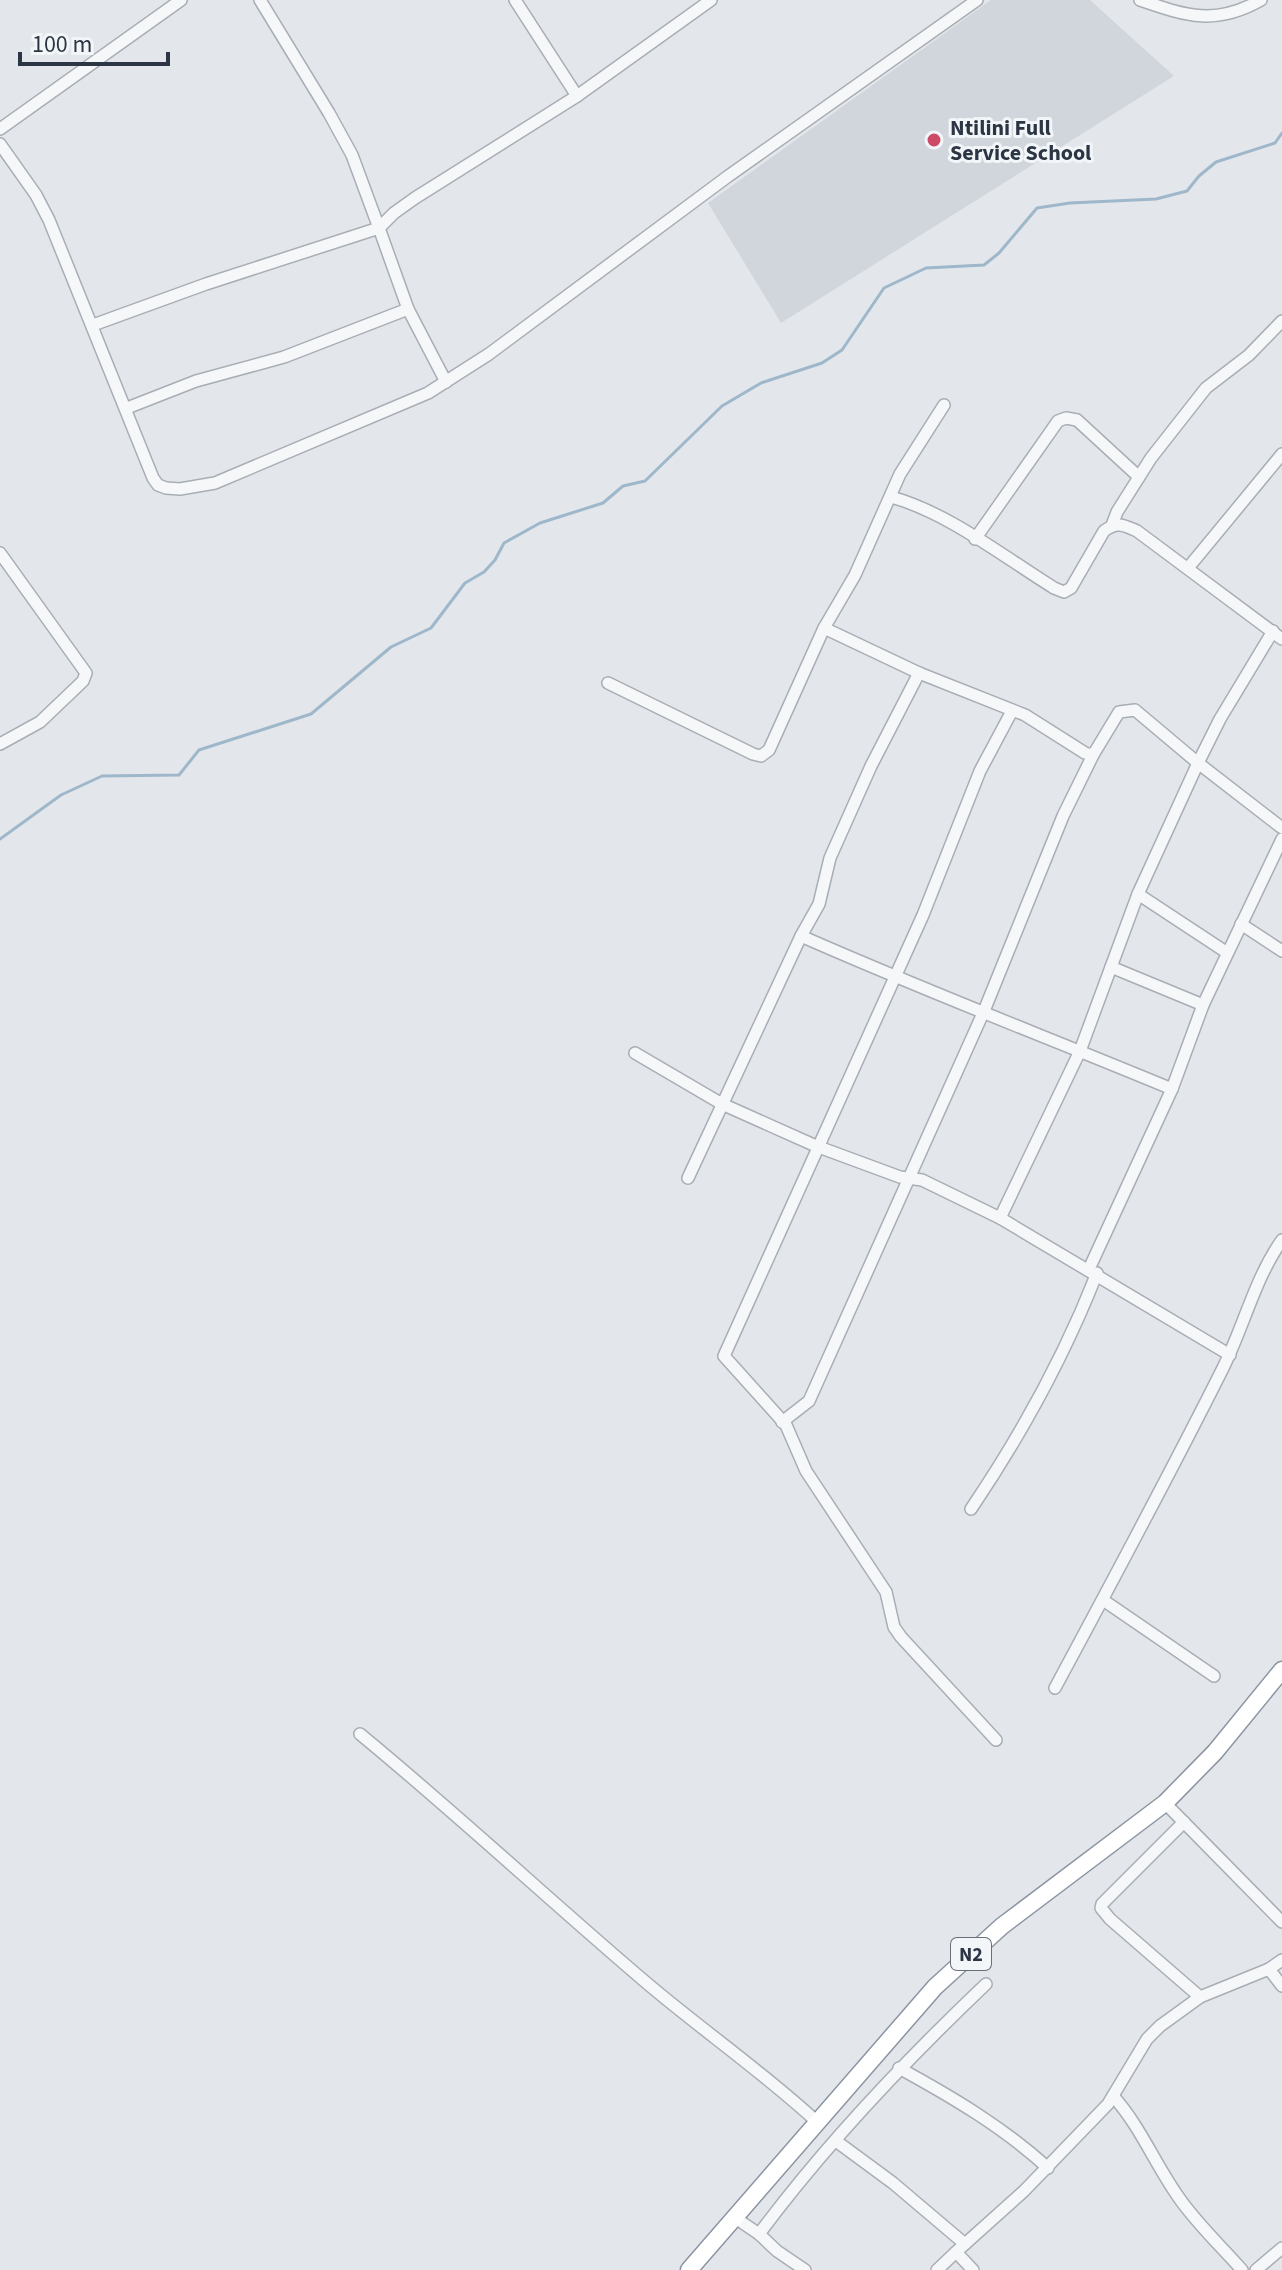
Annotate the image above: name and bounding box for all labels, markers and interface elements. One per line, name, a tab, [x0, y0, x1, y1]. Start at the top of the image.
scale bar	[20, 16, 168, 66]
text: 100 m	[32, 27, 92, 62]
place label: Ntilini Full Service School	[950, 112, 1092, 169]
marker: Ntilini Full Service School	[925, 131, 943, 149]
road number: N2	[951, 1938, 991, 1970]

